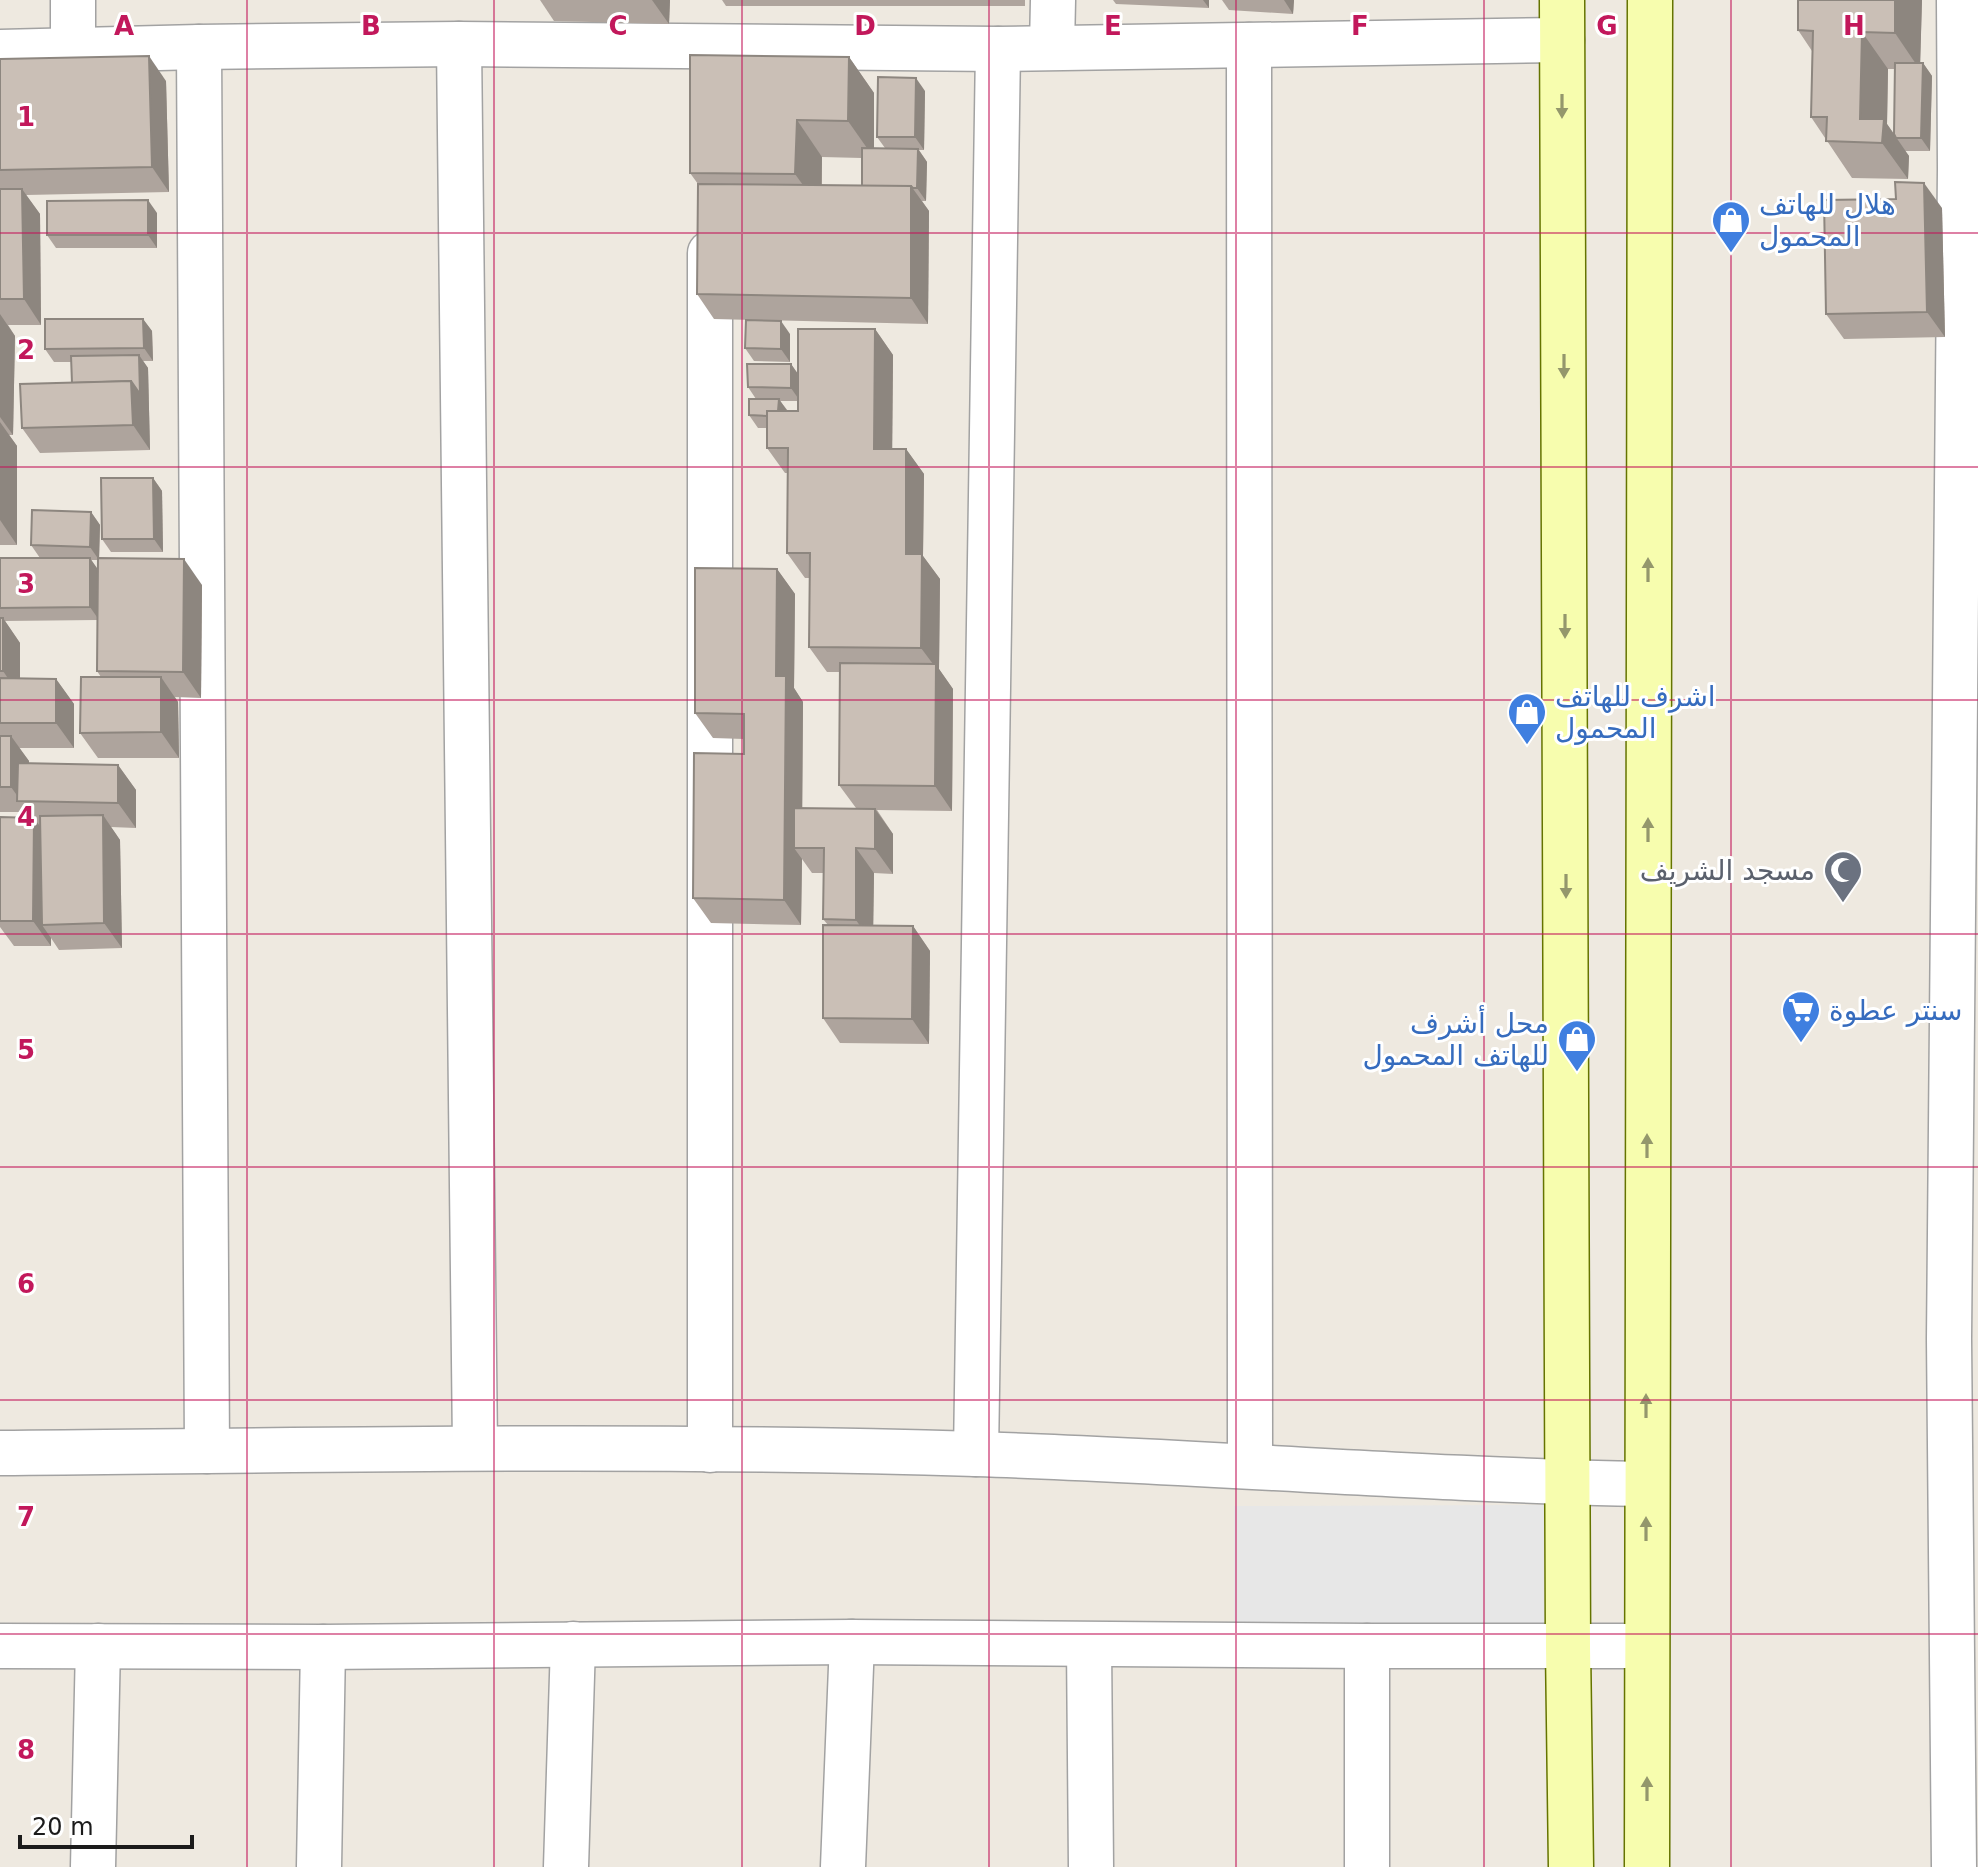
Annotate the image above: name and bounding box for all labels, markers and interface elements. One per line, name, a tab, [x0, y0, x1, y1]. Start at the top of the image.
text: A	[114, 11, 134, 41]
text: B	[361, 11, 381, 41]
text: C	[608, 11, 628, 41]
text: D	[854, 11, 876, 41]
text: E	[1104, 11, 1122, 41]
text: F	[1351, 11, 1369, 41]
text: G	[1596, 11, 1618, 41]
text: H	[1843, 11, 1865, 41]
one-way arrow	[1556, 94, 1568, 119]
text: 1	[17, 102, 35, 132]
place label: هلال للهاتف المحمول	[1759, 188, 1896, 253]
shop icon: هلال للهاتف المحمول	[1710, 199, 1752, 254]
text: 2	[17, 335, 35, 365]
one-way arrow	[1557, 354, 1570, 379]
one-way arrow	[1642, 557, 1654, 582]
text: 3	[17, 569, 35, 599]
one-way arrow	[1559, 614, 1571, 639]
place label: اشرف للهاتف المحمول	[1555, 680, 1716, 745]
shop icon: اشرف للهاتف المحمول	[1506, 691, 1548, 746]
text: 4	[17, 802, 35, 832]
one-way arrow	[1642, 817, 1654, 842]
mosque icon: مسجد الشريف	[1822, 849, 1864, 904]
place label: مسجد الشريف	[1640, 854, 1815, 887]
one-way arrow	[1560, 874, 1572, 899]
supermarket icon: سنتر عطوة	[1780, 989, 1822, 1044]
place label: سنتر عطوة	[1829, 994, 1963, 1027]
place label: محل أشرف للهاتف المحمول	[1363, 1004, 1549, 1072]
shop icon: محل أشرف للهاتف المحمول	[1556, 1018, 1598, 1073]
text: 5	[17, 1035, 35, 1065]
one-way arrow	[1641, 1133, 1653, 1158]
text: 6	[17, 1269, 35, 1299]
one-way arrow	[1640, 1393, 1652, 1418]
text: 7	[17, 1502, 35, 1532]
one-way arrow	[1640, 1516, 1652, 1541]
text: 8	[17, 1735, 35, 1765]
one-way arrow	[1641, 1776, 1653, 1801]
scale bar	[20, 1799, 192, 1849]
text: 20 m	[32, 1813, 94, 1841]

